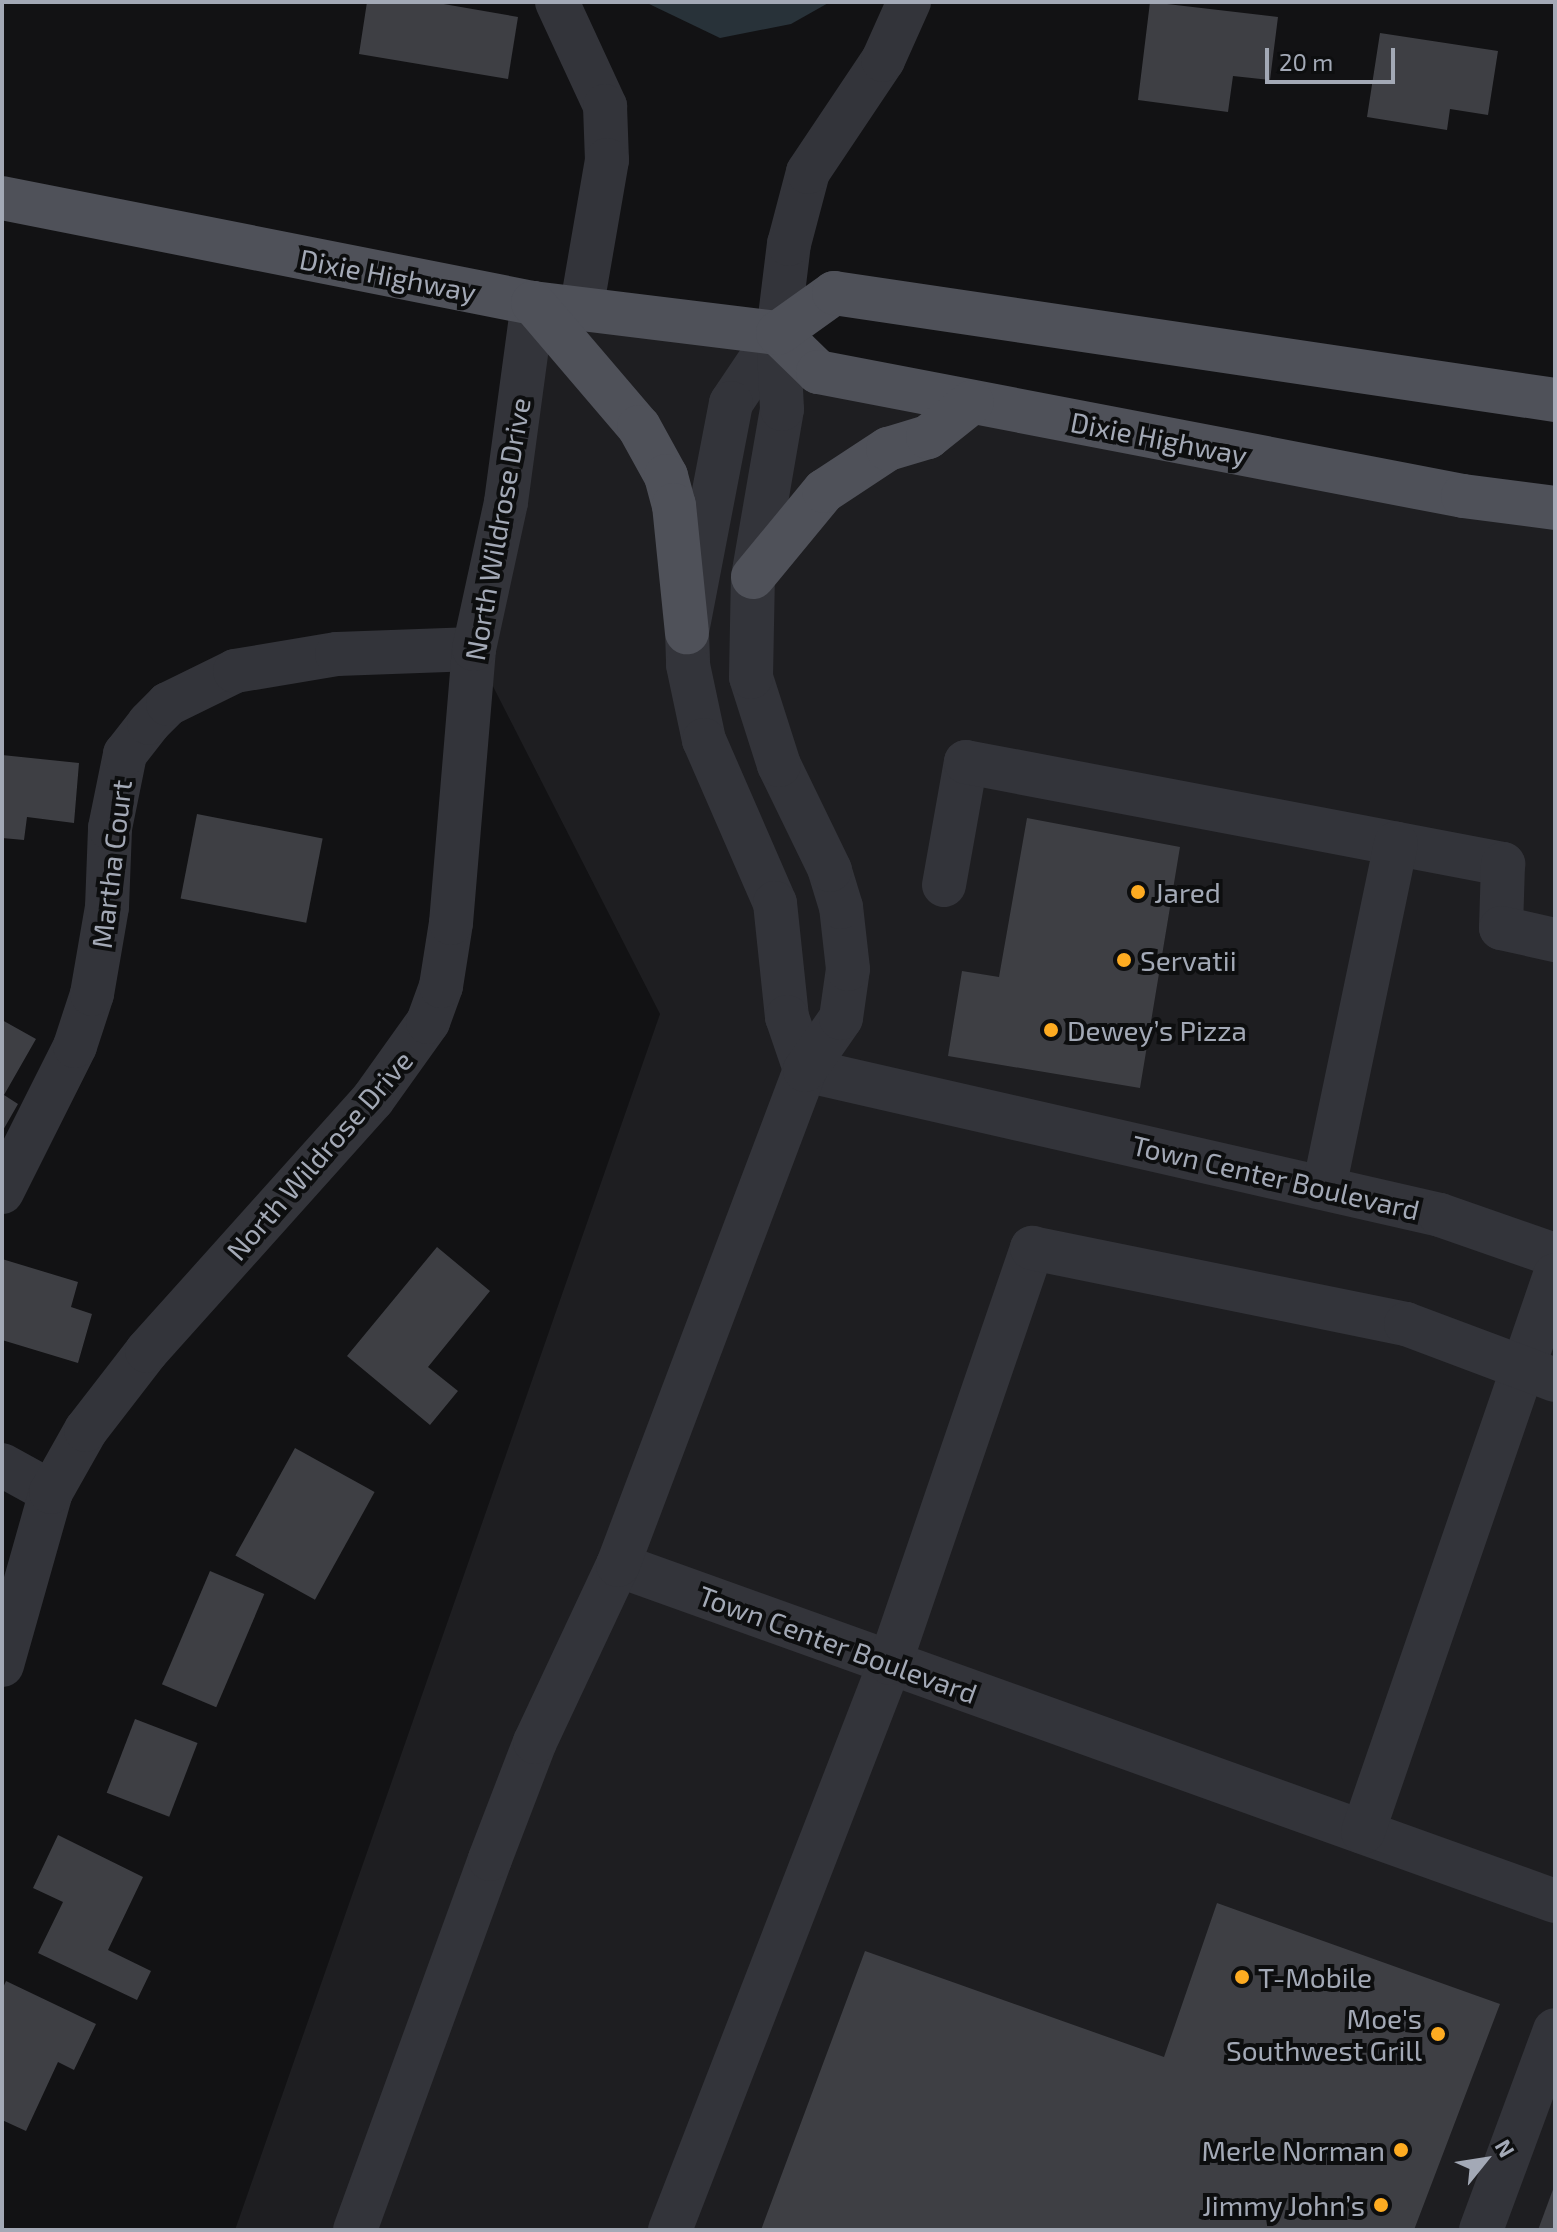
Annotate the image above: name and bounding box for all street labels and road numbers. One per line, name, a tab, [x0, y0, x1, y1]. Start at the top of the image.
street label: Dixie Highway	[297, 241, 479, 309]
street label: North Wildrose Drive	[457, 395, 537, 663]
street label: Dixie Highway	[1068, 404, 1250, 472]
street label: Martha Court	[84, 778, 138, 950]
street label: North Wildrose Drive	[219, 1043, 419, 1267]
street label: Town Center Boulevard	[1129, 1128, 1423, 1226]
street label: Town Center Boulevard	[694, 1578, 982, 1710]

